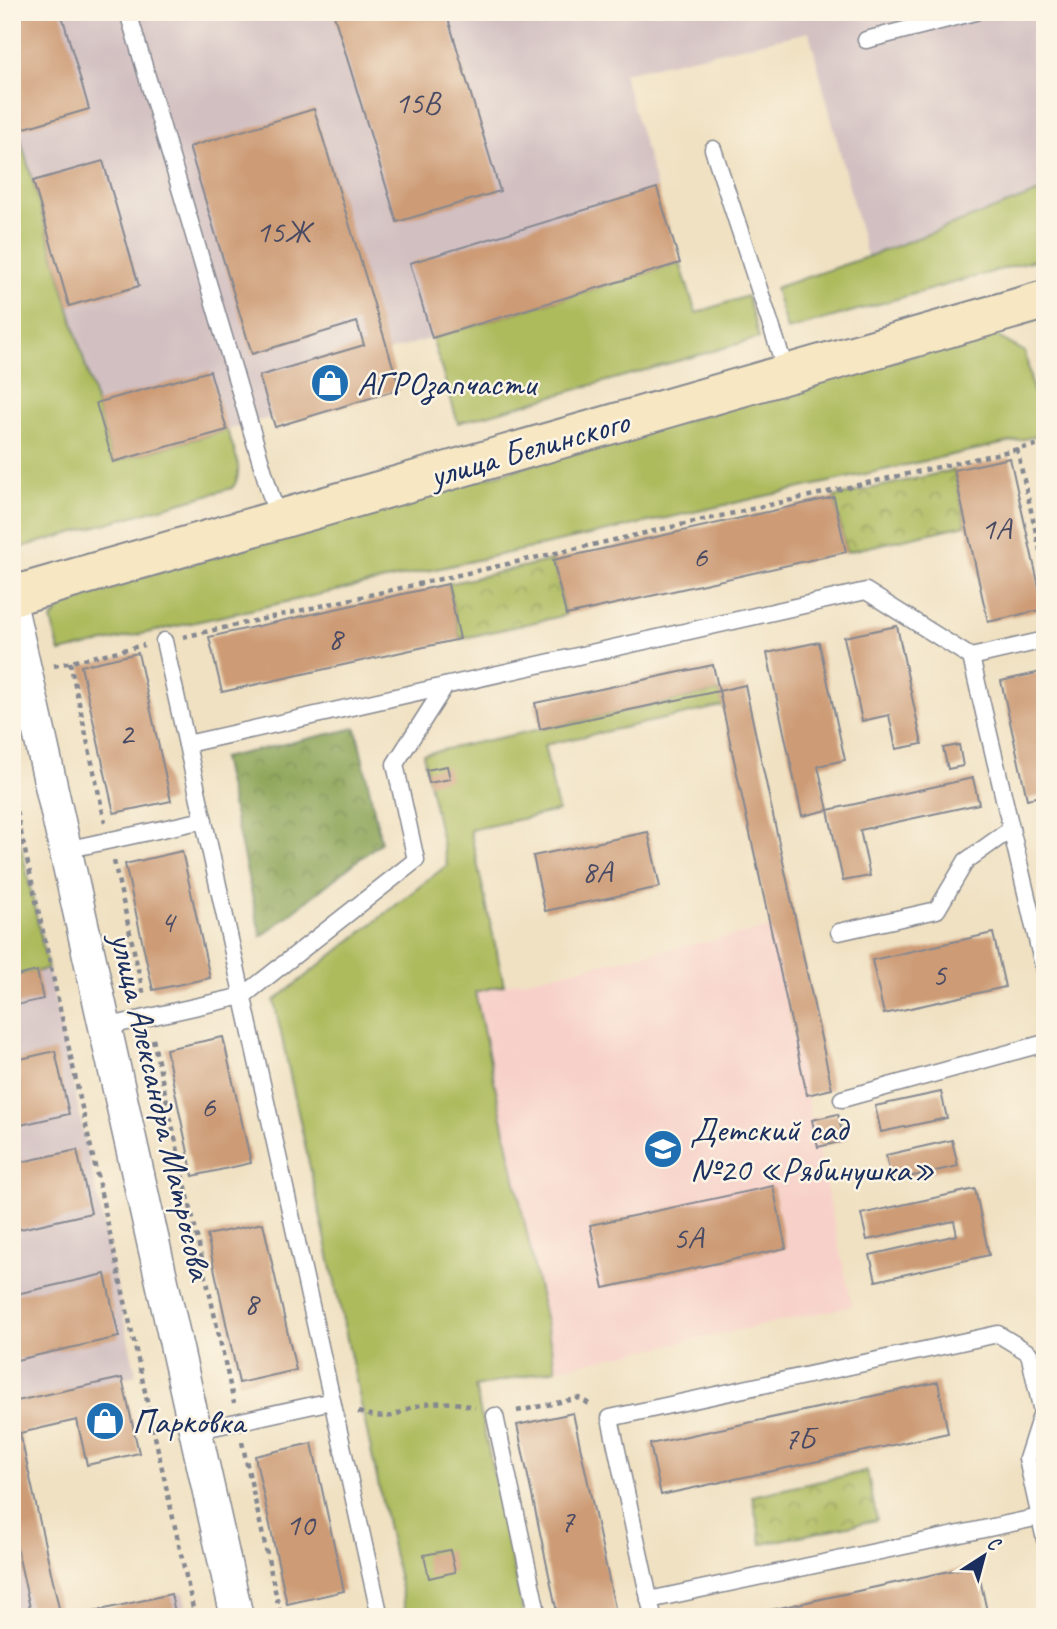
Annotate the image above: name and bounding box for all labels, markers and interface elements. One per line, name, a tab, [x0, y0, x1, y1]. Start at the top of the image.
house number: 15В	[394, 82, 442, 123]
house number: 15Ж	[255, 211, 315, 252]
place label: АГРОзапчасти	[357, 361, 539, 406]
shop icon: АГРОзапчасти	[309, 362, 351, 404]
street label: улица Белинского	[422, 398, 635, 499]
house number: 1А	[981, 508, 1013, 549]
house number: 6	[693, 536, 709, 577]
house number: 8	[328, 618, 345, 659]
house number: 2	[119, 713, 136, 754]
house number: 8А	[582, 851, 614, 892]
house number: 4	[160, 901, 178, 942]
street label: улица Александра Матросова	[99, 926, 224, 1286]
house number: 5	[932, 954, 948, 995]
house number: 6	[201, 1086, 217, 1127]
place label: Детский сад №20 «Рябинушка»	[690, 1107, 935, 1192]
school or university icon: Детский сад №20 «Рябинушка»	[642, 1128, 684, 1170]
house number: 5А	[673, 1217, 705, 1258]
house number: 8	[244, 1283, 261, 1324]
place label: Парковка	[132, 1399, 247, 1444]
shop icon: Парковка	[84, 1400, 126, 1442]
house number: 7Б	[784, 1418, 819, 1459]
house number: 7	[560, 1501, 576, 1542]
house number: 10	[286, 1504, 317, 1545]
north arrow	[948, 1520, 1018, 1590]
text: С	[983, 1531, 1006, 1557]

